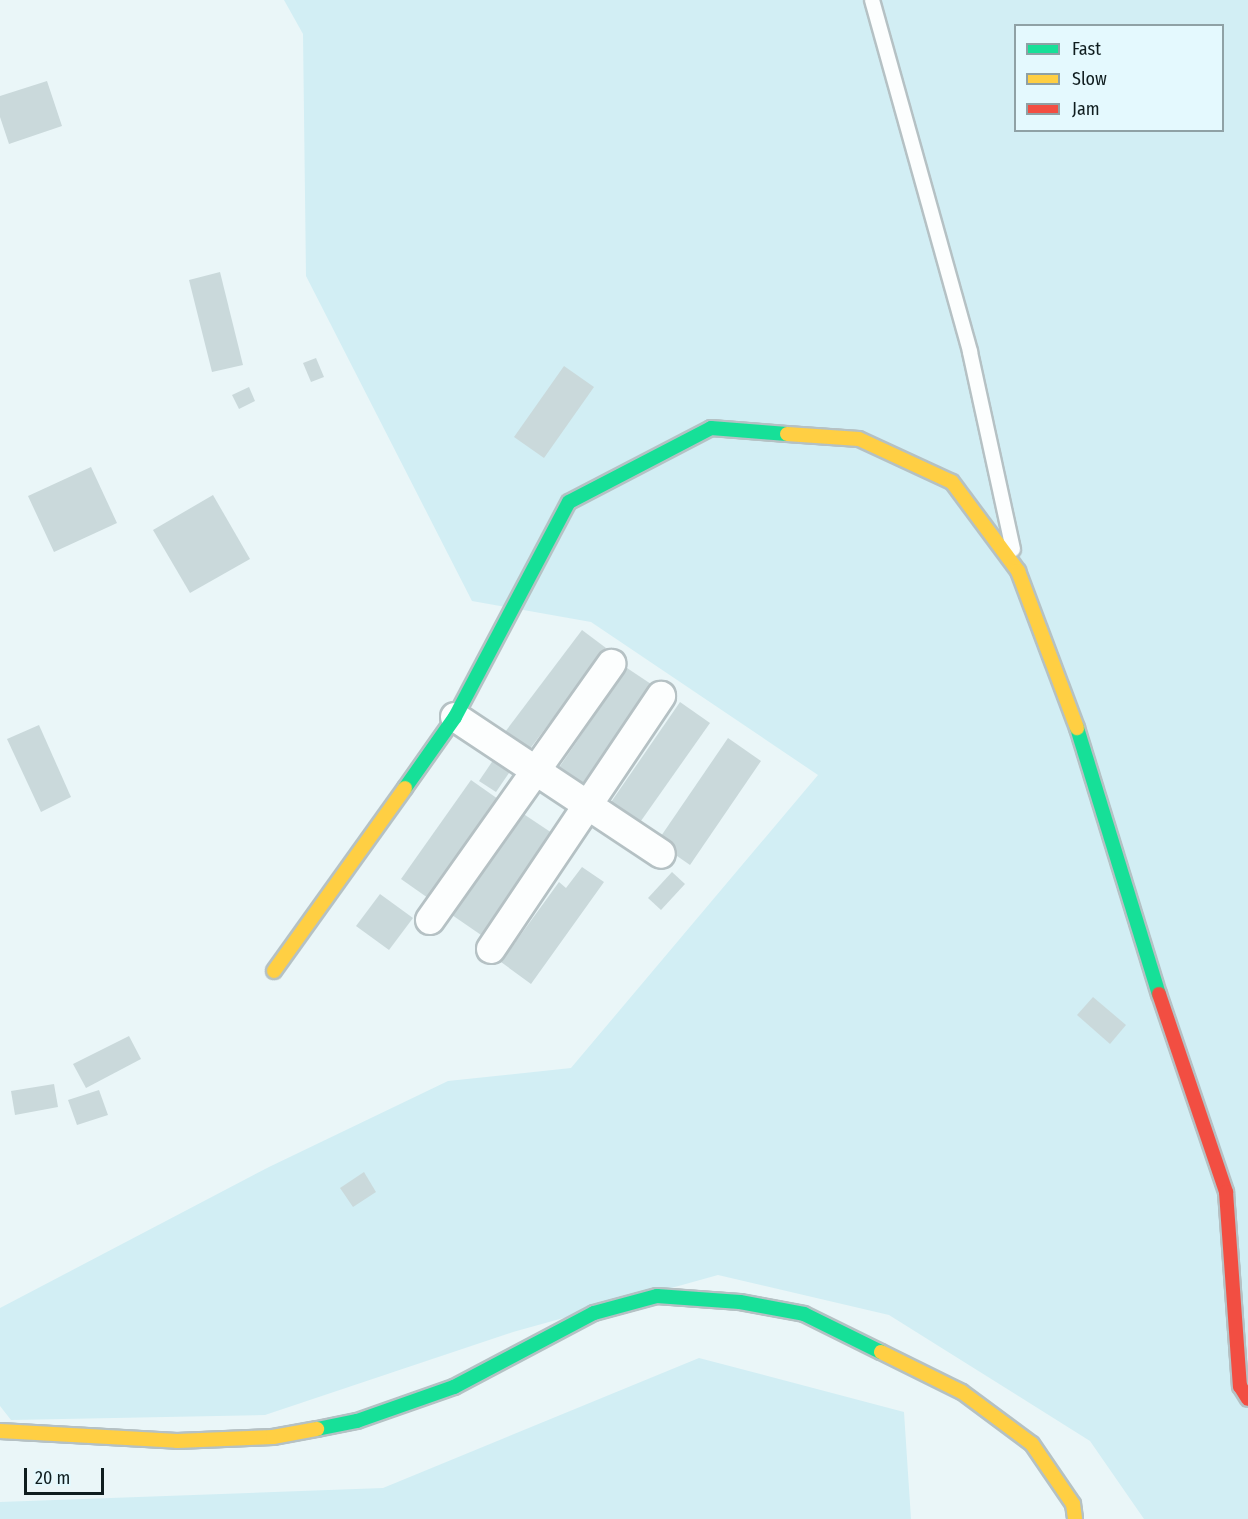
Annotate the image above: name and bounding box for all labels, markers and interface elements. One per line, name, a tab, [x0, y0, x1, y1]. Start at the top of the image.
legend	[1014, 24, 1224, 132]
text: Fast	[1072, 38, 1101, 60]
text: Slow	[1072, 68, 1107, 90]
text: Jam	[1072, 98, 1100, 120]
scale bar	[27, 1456, 106, 1494]
text: 20 m	[35, 1467, 70, 1489]

